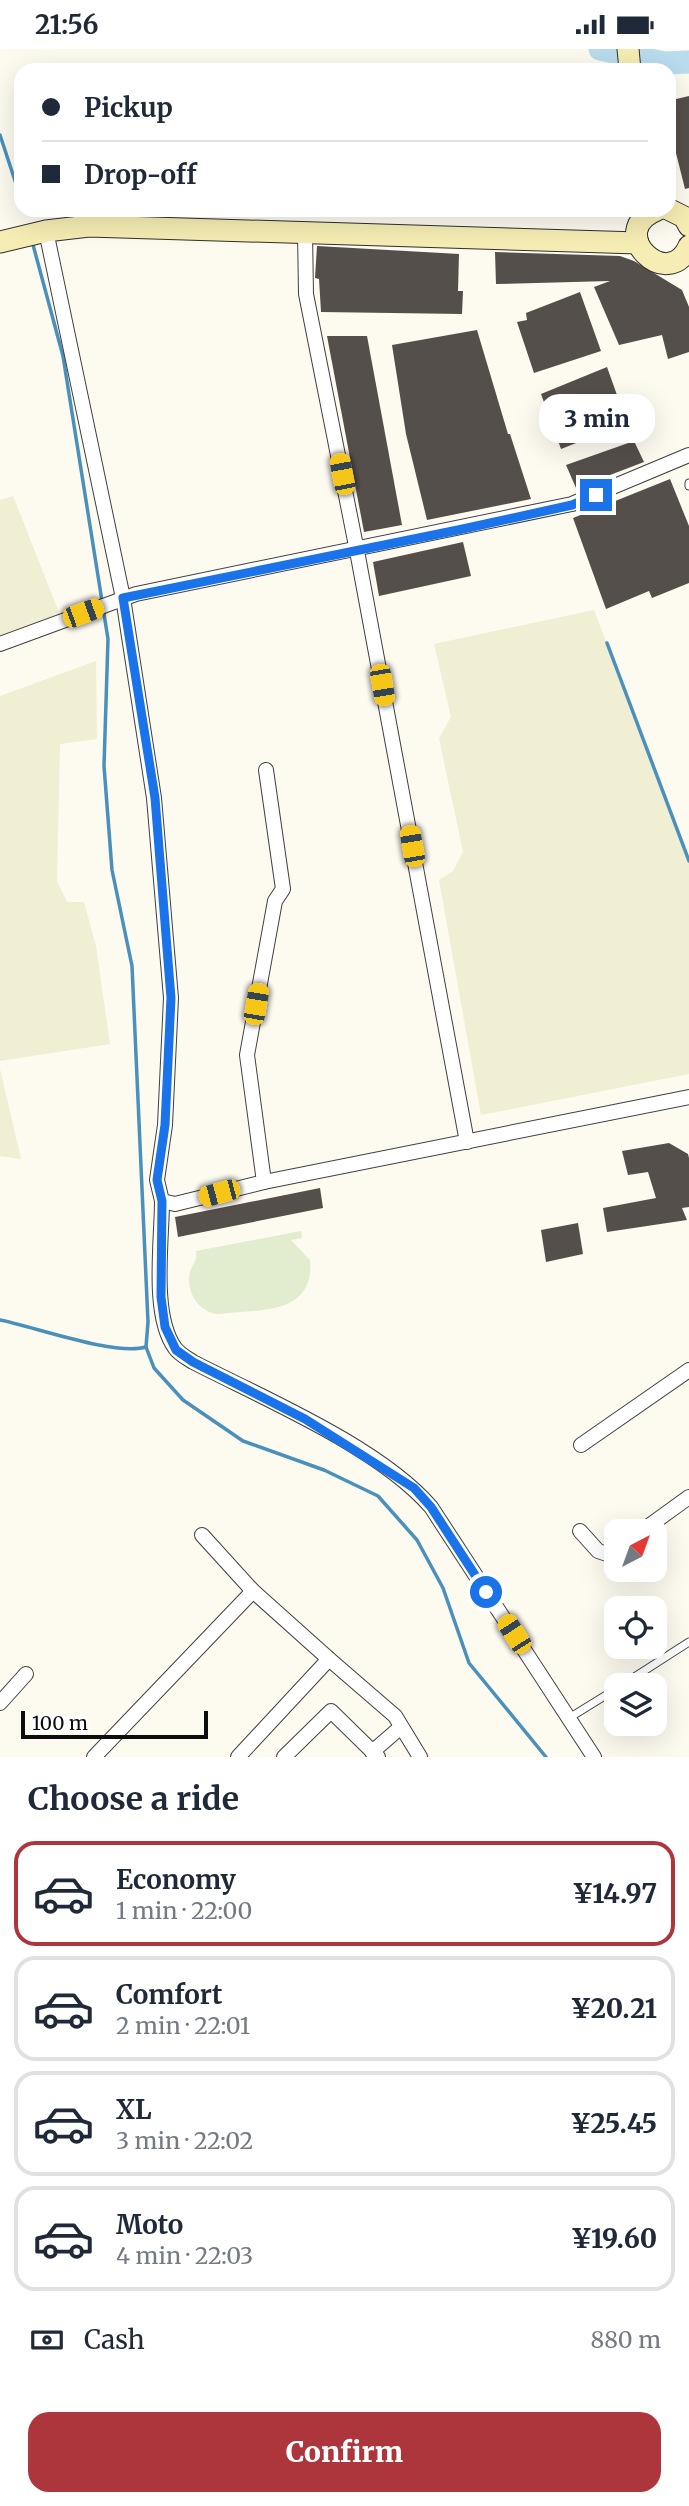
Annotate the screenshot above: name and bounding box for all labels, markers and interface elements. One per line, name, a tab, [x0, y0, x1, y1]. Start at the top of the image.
text: 21:56	[35, 8, 99, 41]
text: Pickup	[84, 91, 173, 124]
text: Drop-off	[84, 158, 197, 191]
callout: 3 min	[538, 393, 654, 443]
text: 3 min	[564, 404, 630, 433]
car	[328, 451, 357, 497]
route end	[580, 479, 612, 511]
car	[60, 596, 107, 630]
car	[369, 662, 396, 708]
car	[399, 823, 426, 869]
car	[243, 981, 270, 1027]
car	[196, 1177, 243, 1209]
north arrow	[604, 1519, 667, 1582]
map controls	[604, 1519, 667, 1736]
route start	[470, 1576, 502, 1608]
button: locate	[604, 1596, 667, 1659]
car	[494, 1611, 535, 1657]
button: layers	[604, 1673, 667, 1736]
scale bar	[21, 1708, 208, 1740]
text: 100 m	[32, 1711, 88, 1735]
text: Choose a ride	[28, 1779, 239, 1819]
icon: car	[32, 1862, 95, 1925]
text: Economy	[116, 1863, 236, 1896]
text: ¥14.97	[572, 1877, 657, 1910]
text: 1 min · 22:00	[116, 1896, 252, 1925]
icon: car	[32, 1977, 95, 2040]
text: Comfort	[116, 1978, 222, 2011]
text: ¥20.21	[571, 1992, 657, 2025]
text: 2 min · 22:01	[116, 2011, 250, 2040]
icon: car	[32, 2092, 95, 2155]
text: XL	[116, 2093, 152, 2126]
text: ¥25.45	[570, 2107, 657, 2140]
text: 3 min · 22:02	[116, 2126, 253, 2155]
icon: car	[32, 2207, 95, 2270]
text: Moto	[116, 2208, 183, 2241]
text: ¥19.60	[571, 2222, 657, 2255]
text: 4 min · 22:03	[116, 2241, 253, 2270]
icon: cash	[28, 2321, 66, 2359]
text: Cash	[84, 2323, 145, 2356]
text: 880 m	[591, 2325, 661, 2354]
button: Confirm	[28, 2412, 661, 2492]

